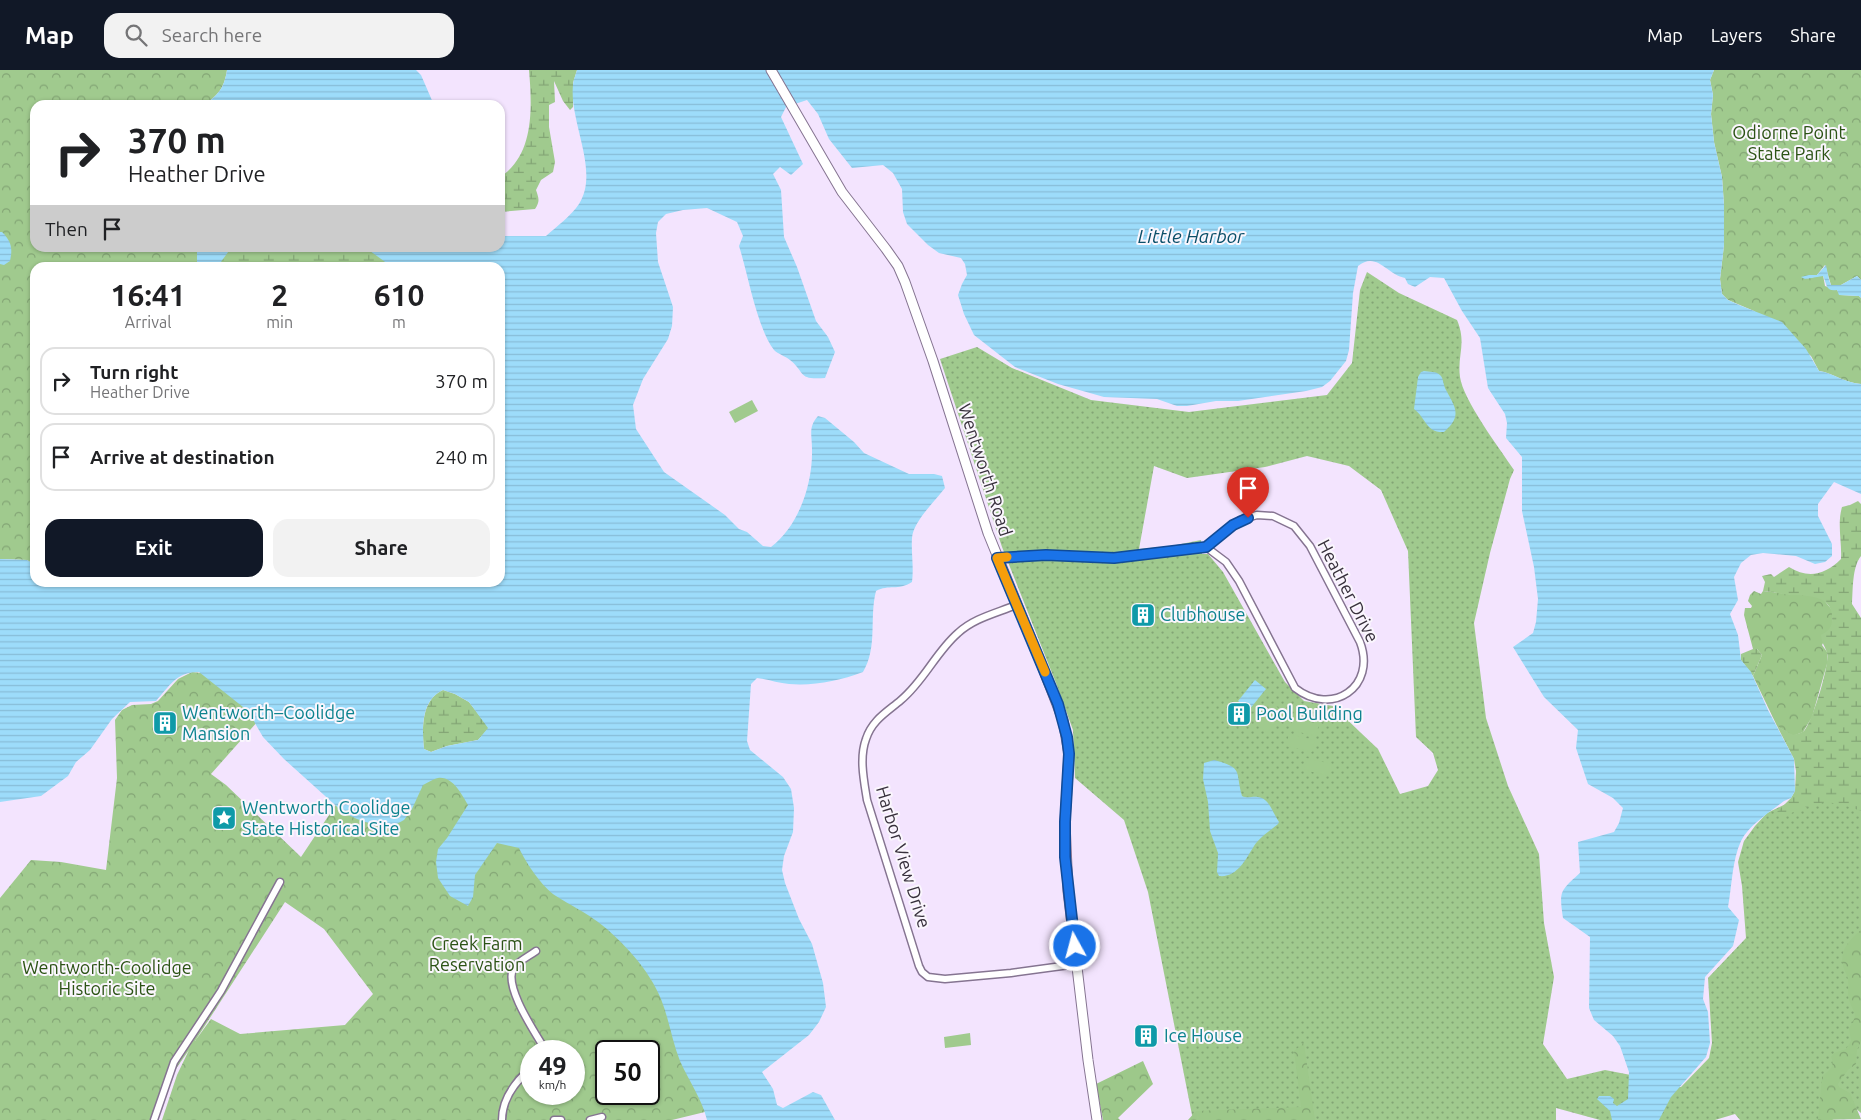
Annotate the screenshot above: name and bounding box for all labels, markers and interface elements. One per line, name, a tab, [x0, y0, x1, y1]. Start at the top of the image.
search box	[104, 13, 454, 58]
icon: search	[122, 21, 150, 49]
text: Map	[25, 22, 74, 49]
text: Search here	[162, 24, 262, 46]
text: Map	[1647, 25, 1683, 45]
text: Layers	[1711, 25, 1762, 45]
text: Share	[1790, 25, 1836, 45]
icon: right	[45, 120, 110, 185]
text: 370 m	[128, 120, 226, 160]
park label: Odiorne Point State Park	[1732, 122, 1846, 163]
text: Heather Drive	[128, 161, 266, 186]
icon: arrive	[98, 215, 126, 243]
text: Then	[45, 218, 88, 240]
water label: Little Harbor	[1138, 225, 1245, 247]
text: 16:41	[111, 278, 186, 312]
text: 2	[271, 278, 288, 312]
text: 610	[374, 278, 424, 312]
text: Arrival	[125, 313, 171, 331]
text: min	[266, 313, 293, 331]
text: m	[392, 313, 406, 331]
text: Turn right	[90, 361, 178, 383]
icon: right	[47, 367, 75, 395]
text: 370 m	[435, 370, 488, 392]
text: Heather Drive	[90, 383, 190, 401]
street label: Wentworth Road	[955, 401, 1017, 538]
icon: arrive	[47, 443, 75, 471]
text: Arrive at destination	[90, 446, 275, 468]
text: 240 m	[435, 446, 488, 468]
pin	[1227, 467, 1269, 518]
icon: arrive	[1234, 474, 1262, 502]
button: Exit	[45, 519, 263, 577]
button: Share	[273, 519, 490, 577]
street label: Heather Drive	[1314, 536, 1383, 645]
building icon: Clubhouse	[1130, 602, 1156, 628]
place label: Clubhouse	[1160, 604, 1245, 624]
building icon: Pool Building	[1226, 701, 1252, 727]
place label: Wentworth–Coolidge Mansion	[182, 702, 355, 743]
place label: Pool Building	[1256, 703, 1363, 723]
building icon: Wentworth–Coolidge Mansion	[152, 710, 178, 736]
street label: Harbor View Drive	[873, 783, 935, 930]
place label: Wentworth Coolidge State Historical Site	[242, 797, 410, 838]
place icon: Wentworth Coolidge State Historical Site	[211, 805, 237, 831]
position arrow	[1048, 919, 1100, 971]
park label: Creek Farm Reservation	[429, 933, 525, 974]
park label: Wentworth-Coolidge Historic Site	[22, 957, 192, 998]
building icon: Ice House	[1133, 1023, 1159, 1049]
place label: Ice House	[1164, 1025, 1242, 1045]
speed limit sign: 50	[595, 1040, 660, 1105]
text: 49	[538, 1052, 567, 1080]
text: km/h	[539, 1078, 566, 1091]

